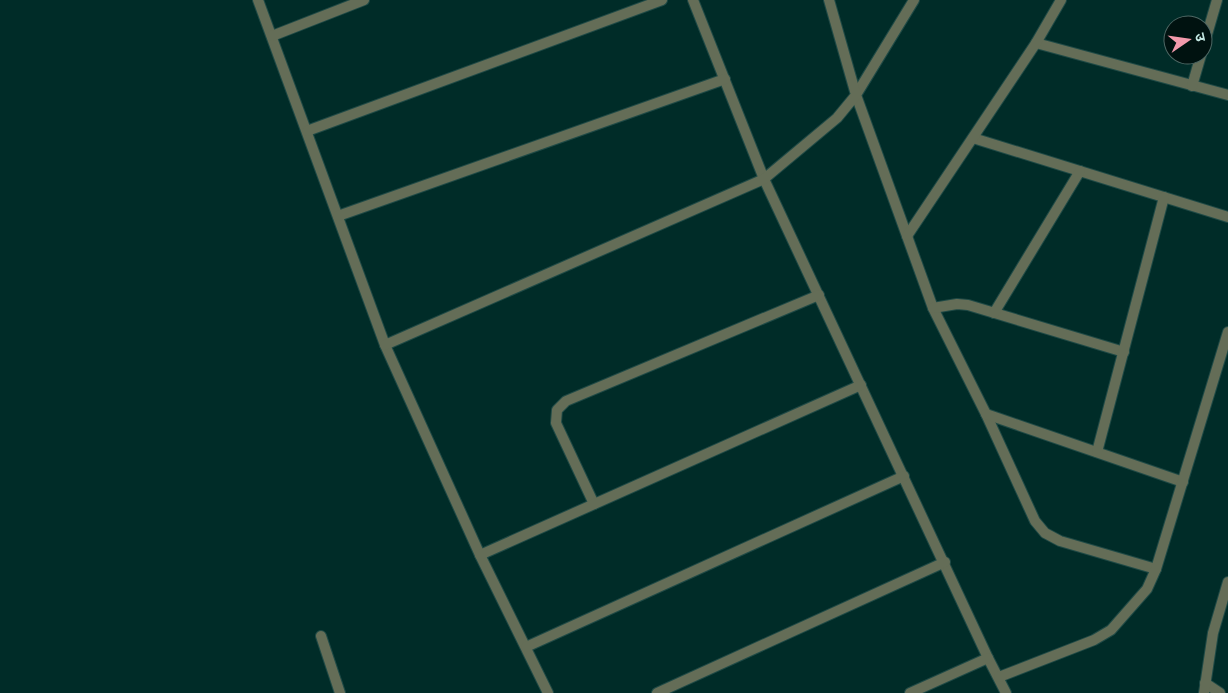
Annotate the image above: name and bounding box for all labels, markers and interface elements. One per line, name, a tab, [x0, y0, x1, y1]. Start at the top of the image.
north arrow	[1163, 15, 1213, 65]
text: उ	[1192, 31, 1211, 44]

